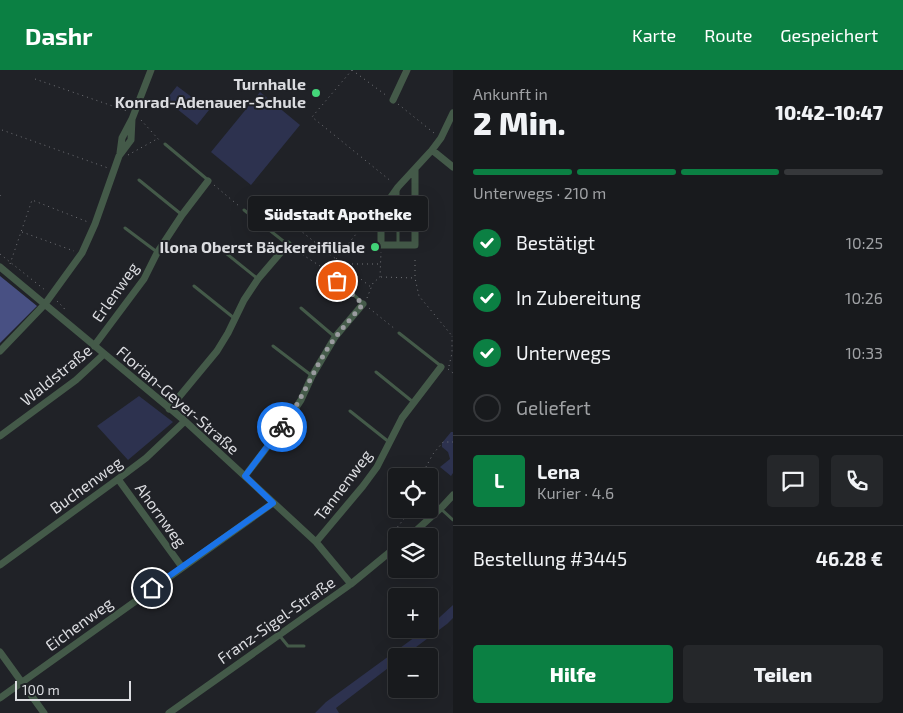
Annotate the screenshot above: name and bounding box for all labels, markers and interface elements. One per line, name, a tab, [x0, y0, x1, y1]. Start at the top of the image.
text: Dashr	[25, 21, 93, 50]
text: Karte	[632, 24, 676, 46]
text: Route	[704, 24, 752, 46]
text: Gespeichert	[780, 24, 878, 46]
place label: Turnhalle Konrad-Adenauer-Schule	[115, 74, 306, 111]
text: Ankunft in	[473, 84, 548, 103]
marker: Turnhalle Konrad-Adenauer-Schule	[310, 87, 322, 99]
text: 10:42–10:47	[775, 101, 883, 124]
text: 2 Min.	[473, 103, 566, 141]
text: Unterwegs · 210 m	[473, 183, 606, 202]
callout: Südstadt Apotheke	[247, 196, 427, 231]
text: Südstadt Apotheke	[264, 204, 412, 223]
icon: check	[473, 229, 501, 257]
text: Bestätigt	[516, 231, 595, 254]
text: 10:25	[846, 233, 883, 252]
place label: Ilona Oberst Bäckereifiliale	[160, 237, 365, 256]
marker: Ilona Oberst Bäckereifiliale	[369, 241, 381, 253]
street label: Erlenweg	[87, 258, 142, 325]
pin	[316, 260, 358, 302]
icon: bag	[323, 267, 351, 295]
icon: check	[473, 284, 501, 312]
text: In Zubereitung	[516, 286, 641, 309]
text: 10:26	[845, 288, 883, 307]
icon: check	[473, 339, 501, 367]
street label: Waldstraße	[16, 340, 95, 409]
street label: Florian-Geyer-Straße	[113, 341, 243, 458]
text: Unterwegs	[516, 341, 611, 364]
text: 10:33	[845, 343, 883, 362]
text: Geliefert	[516, 396, 591, 419]
courier	[257, 402, 307, 452]
icon: bike	[268, 413, 296, 441]
street label: Tannenweg	[310, 445, 375, 524]
street label: Buchenweg	[46, 452, 126, 517]
button: chat	[767, 455, 819, 507]
button: phone	[831, 455, 883, 507]
text: Lena	[537, 460, 580, 483]
map controls	[388, 468, 438, 698]
button: locate	[388, 468, 438, 518]
text: L	[494, 469, 504, 492]
street label: Ahornweg	[132, 479, 191, 551]
text: Kurier · 4.6	[537, 483, 614, 502]
button: layers	[388, 528, 438, 578]
text: Bestellung #3445	[473, 547, 627, 570]
text: 46.28 €	[816, 547, 883, 570]
pin	[131, 567, 173, 609]
street label: Franz-Sigel-Straße	[213, 572, 338, 667]
icon: home	[138, 574, 166, 602]
button: +	[388, 588, 438, 638]
street label: Eichenweg	[41, 593, 116, 654]
button: Hilfe	[473, 645, 673, 703]
button: Teilen	[683, 645, 883, 703]
button: −	[388, 648, 438, 698]
scale bar	[15, 678, 131, 701]
text: 100 m	[22, 681, 60, 698]

